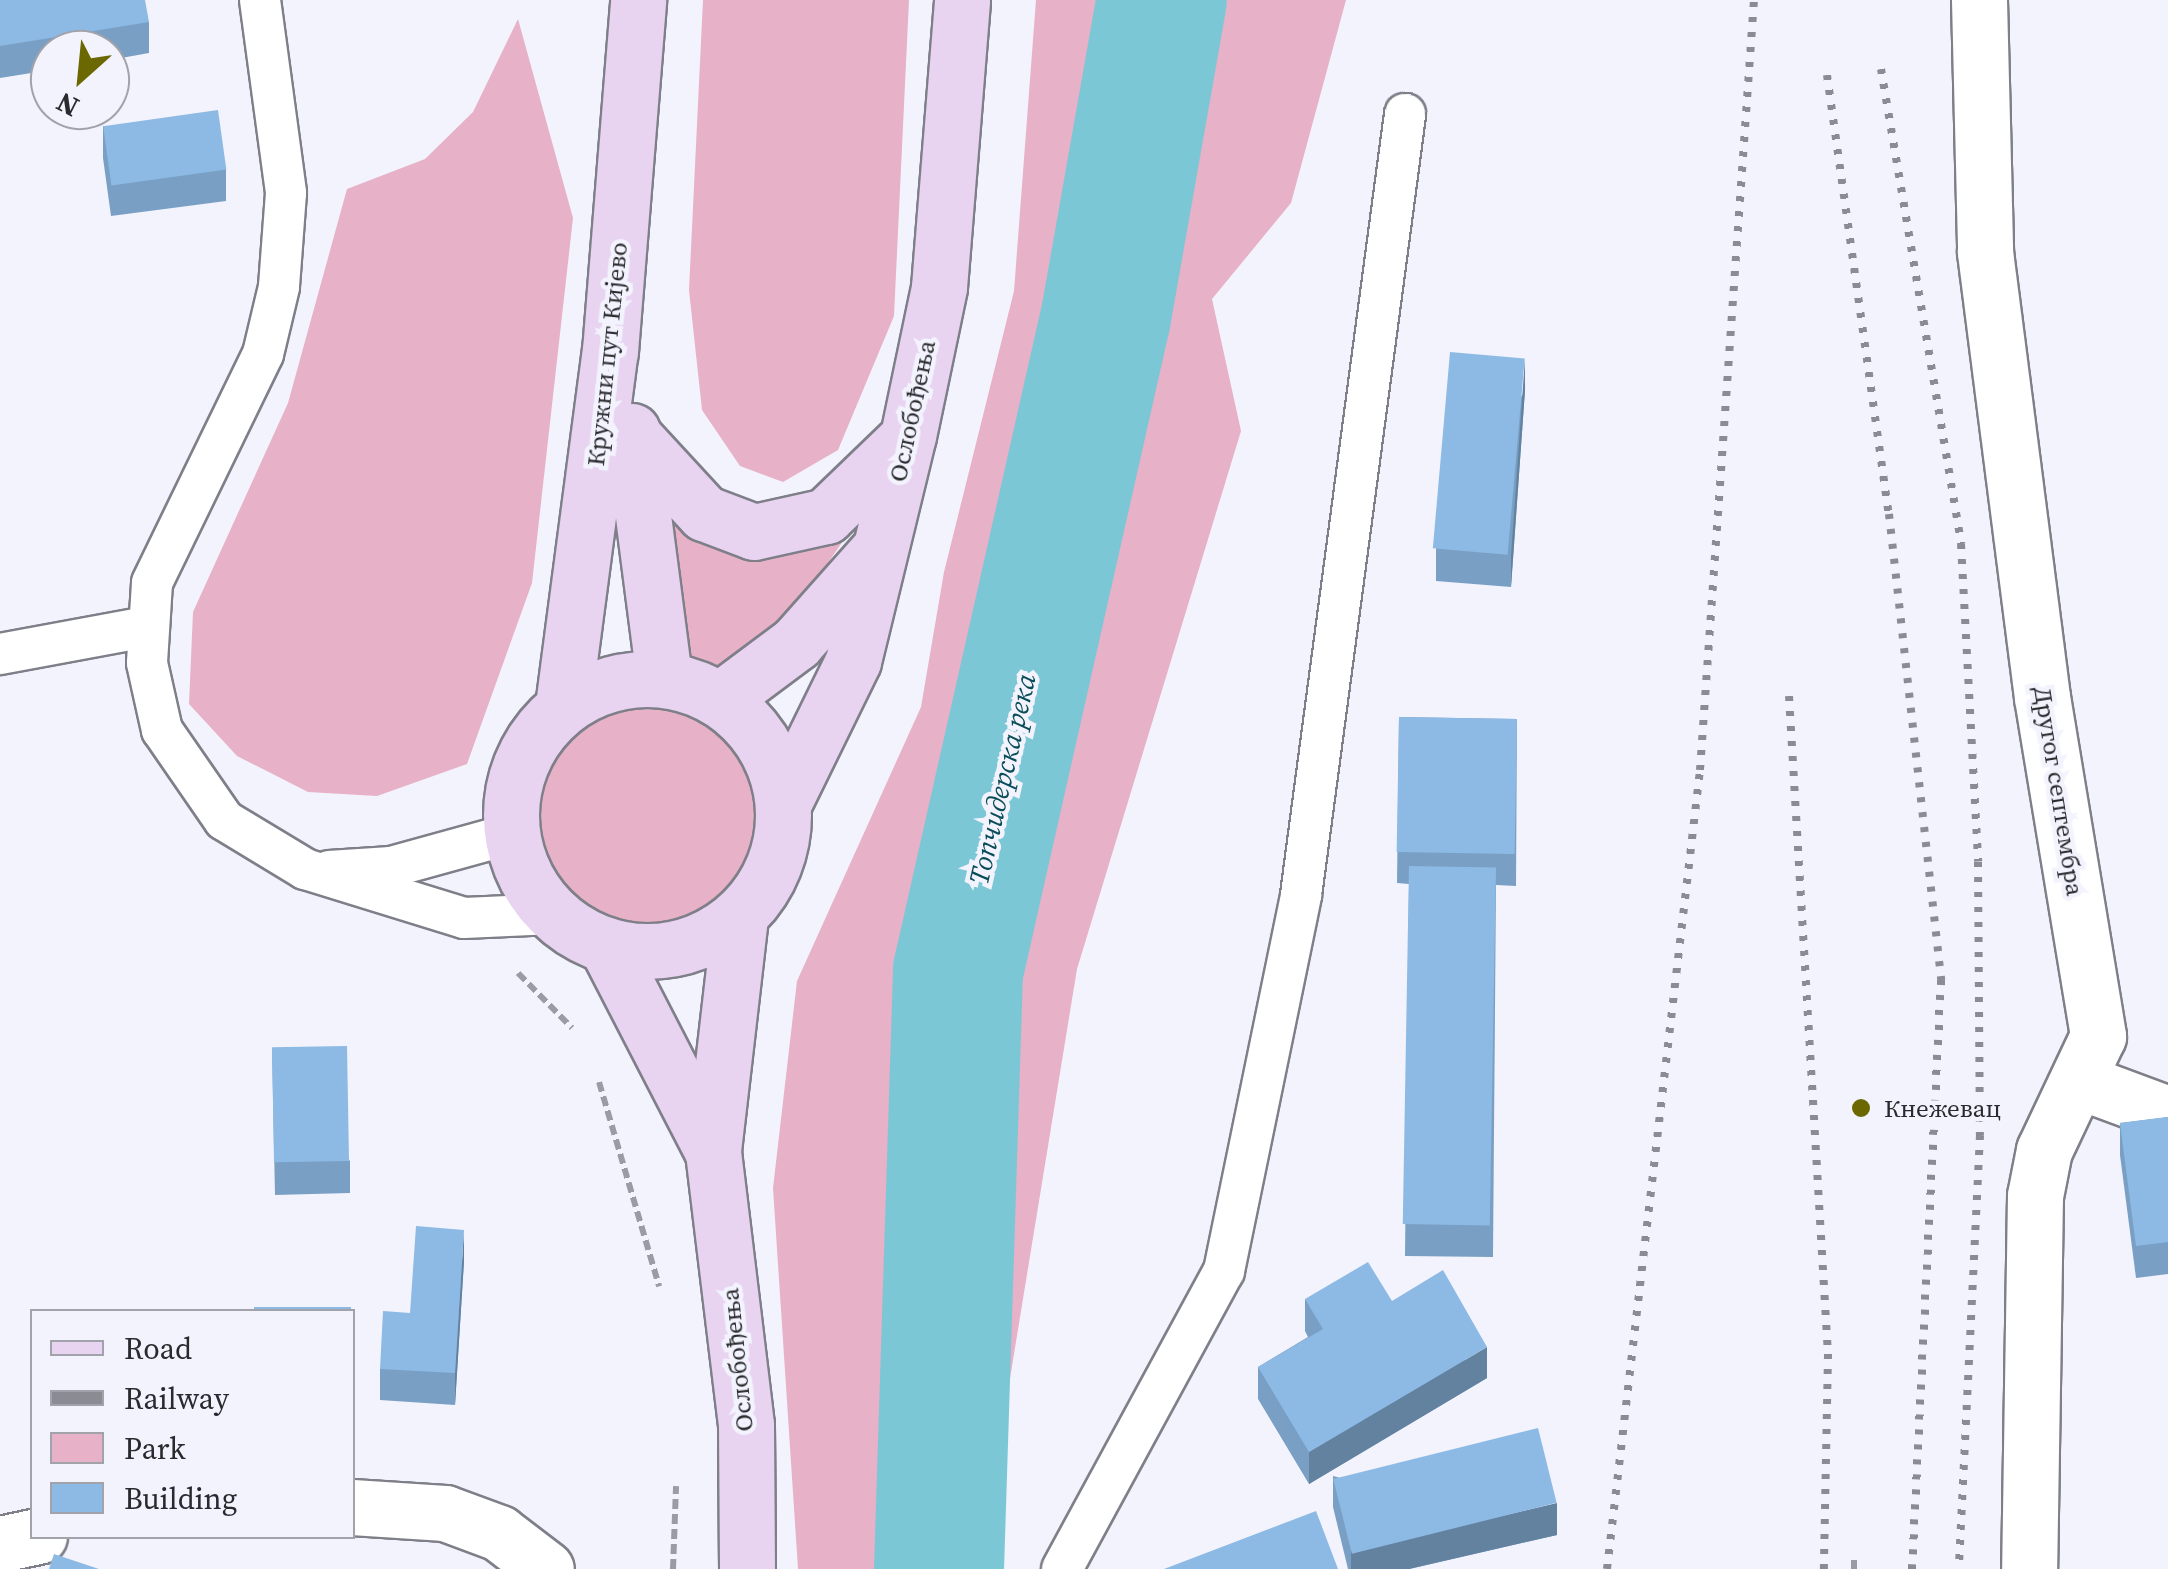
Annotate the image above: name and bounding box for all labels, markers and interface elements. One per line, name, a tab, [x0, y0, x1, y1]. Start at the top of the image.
north arrow	[30, 30, 130, 130]
text: N	[50, 83, 85, 127]
street label: Кружни пут Кијево	[580, 241, 634, 467]
street label: Ослобођења	[882, 338, 942, 484]
water label: Топчидерска река	[961, 670, 1043, 888]
street label: Другог септембра	[2028, 684, 2090, 898]
place label: Кнежевац	[1884, 1093, 2001, 1123]
marker: Кнежевац	[1848, 1095, 1874, 1121]
street label: Ослобођења	[715, 1287, 759, 1433]
legend	[30, 1309, 355, 1539]
text: Road	[124, 1328, 192, 1369]
text: Railway	[124, 1378, 229, 1419]
text: Park	[124, 1428, 186, 1469]
text: Building	[124, 1478, 237, 1519]

